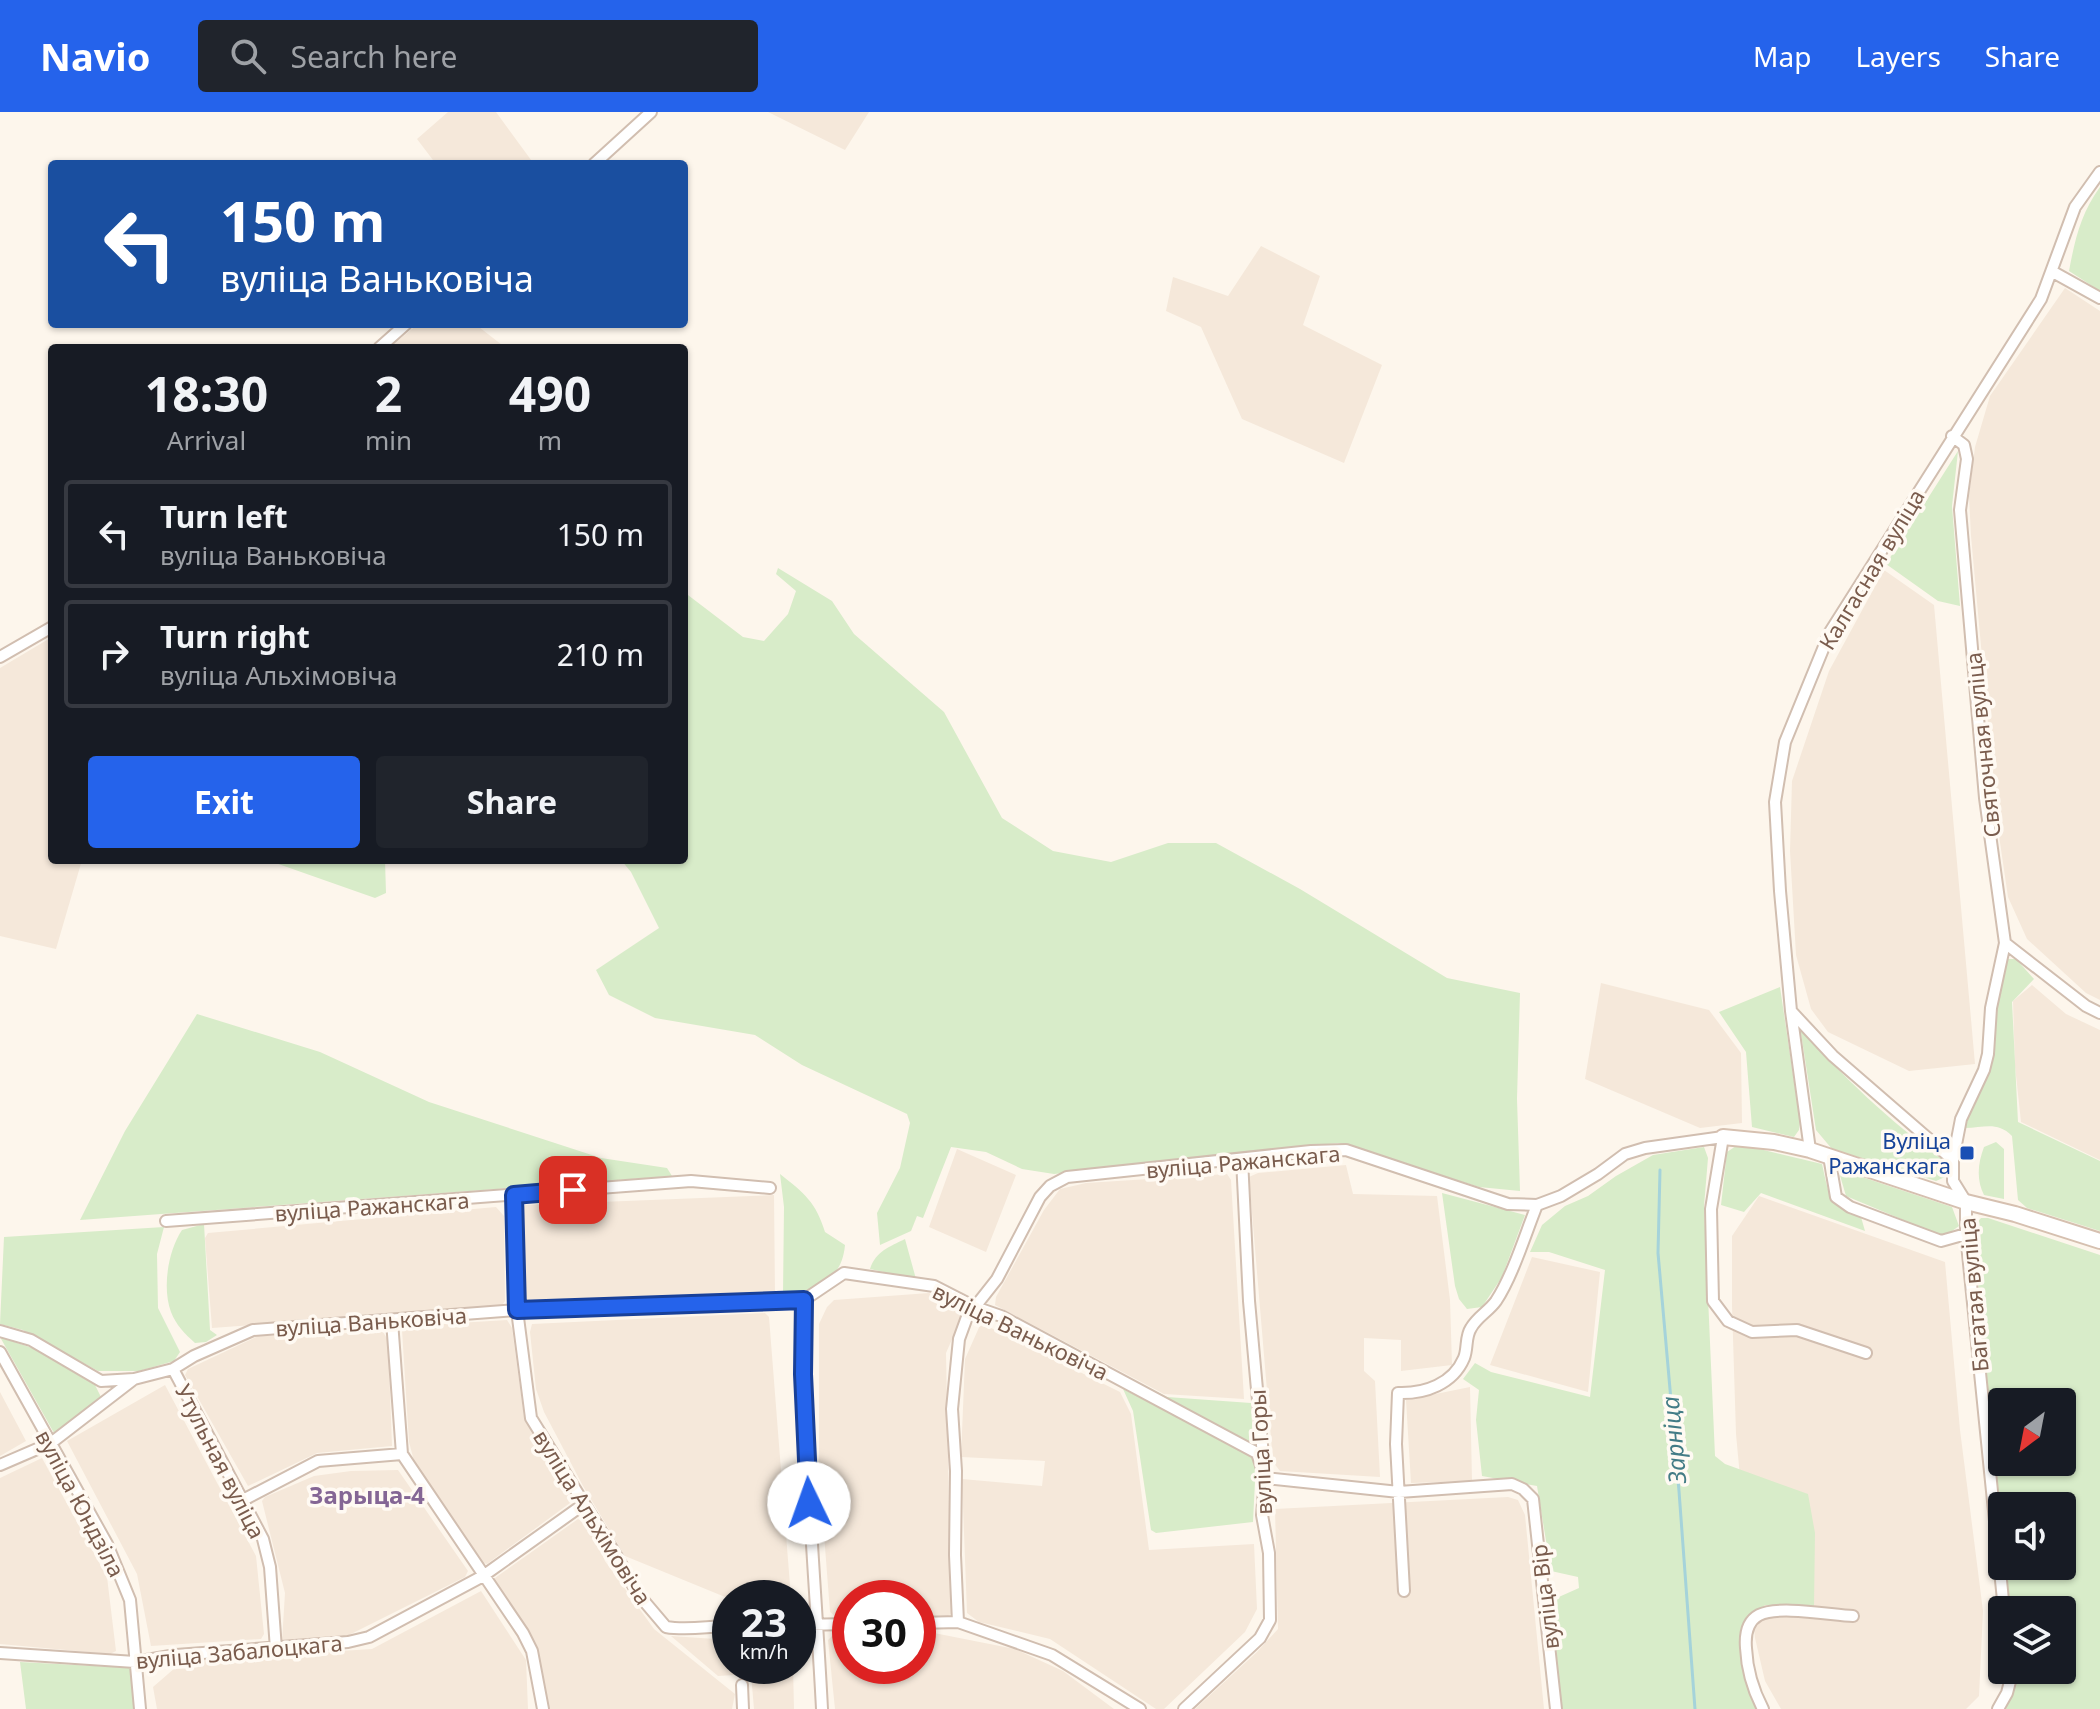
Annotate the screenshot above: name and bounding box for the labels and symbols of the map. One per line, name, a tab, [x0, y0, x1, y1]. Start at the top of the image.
street label: Калгасная вуліца	[1811, 483, 1931, 655]
street label: Святочная вуліца	[1957, 651, 2007, 839]
place label: Вуліца Ражанскага	[1828, 1125, 1951, 1180]
street label: вуліца Ражанскага	[1145, 1138, 1341, 1184]
marker: Вуліца Ражанскага	[1958, 1144, 1976, 1162]
pin	[539, 1156, 607, 1224]
street label: вуліца Ражанскага	[274, 1184, 470, 1228]
street label: Багатая вуліца	[1951, 1217, 1995, 1373]
street label: вуліца Ваньковіча	[928, 1275, 1114, 1387]
street label: вуліца Ваньковіча	[274, 1299, 468, 1343]
street label: Утульная вуліца	[169, 1379, 273, 1543]
street label: вуліца Горы	[1242, 1388, 1278, 1516]
north arrow	[1988, 1388, 2076, 1476]
water label: Зарніца	[1653, 1395, 1693, 1486]
street label: вуліца Юндзіла	[30, 1424, 132, 1582]
street label: вуліца Альхімовіча	[527, 1424, 659, 1610]
position arrow	[767, 1461, 851, 1545]
district label: Зарыца-4	[309, 1478, 425, 1511]
street label: вуліца Вір	[1523, 1543, 1565, 1651]
speed limit sign: 30	[832, 1580, 936, 1684]
street label: вуліца Забалоцкага	[134, 1627, 344, 1675]

